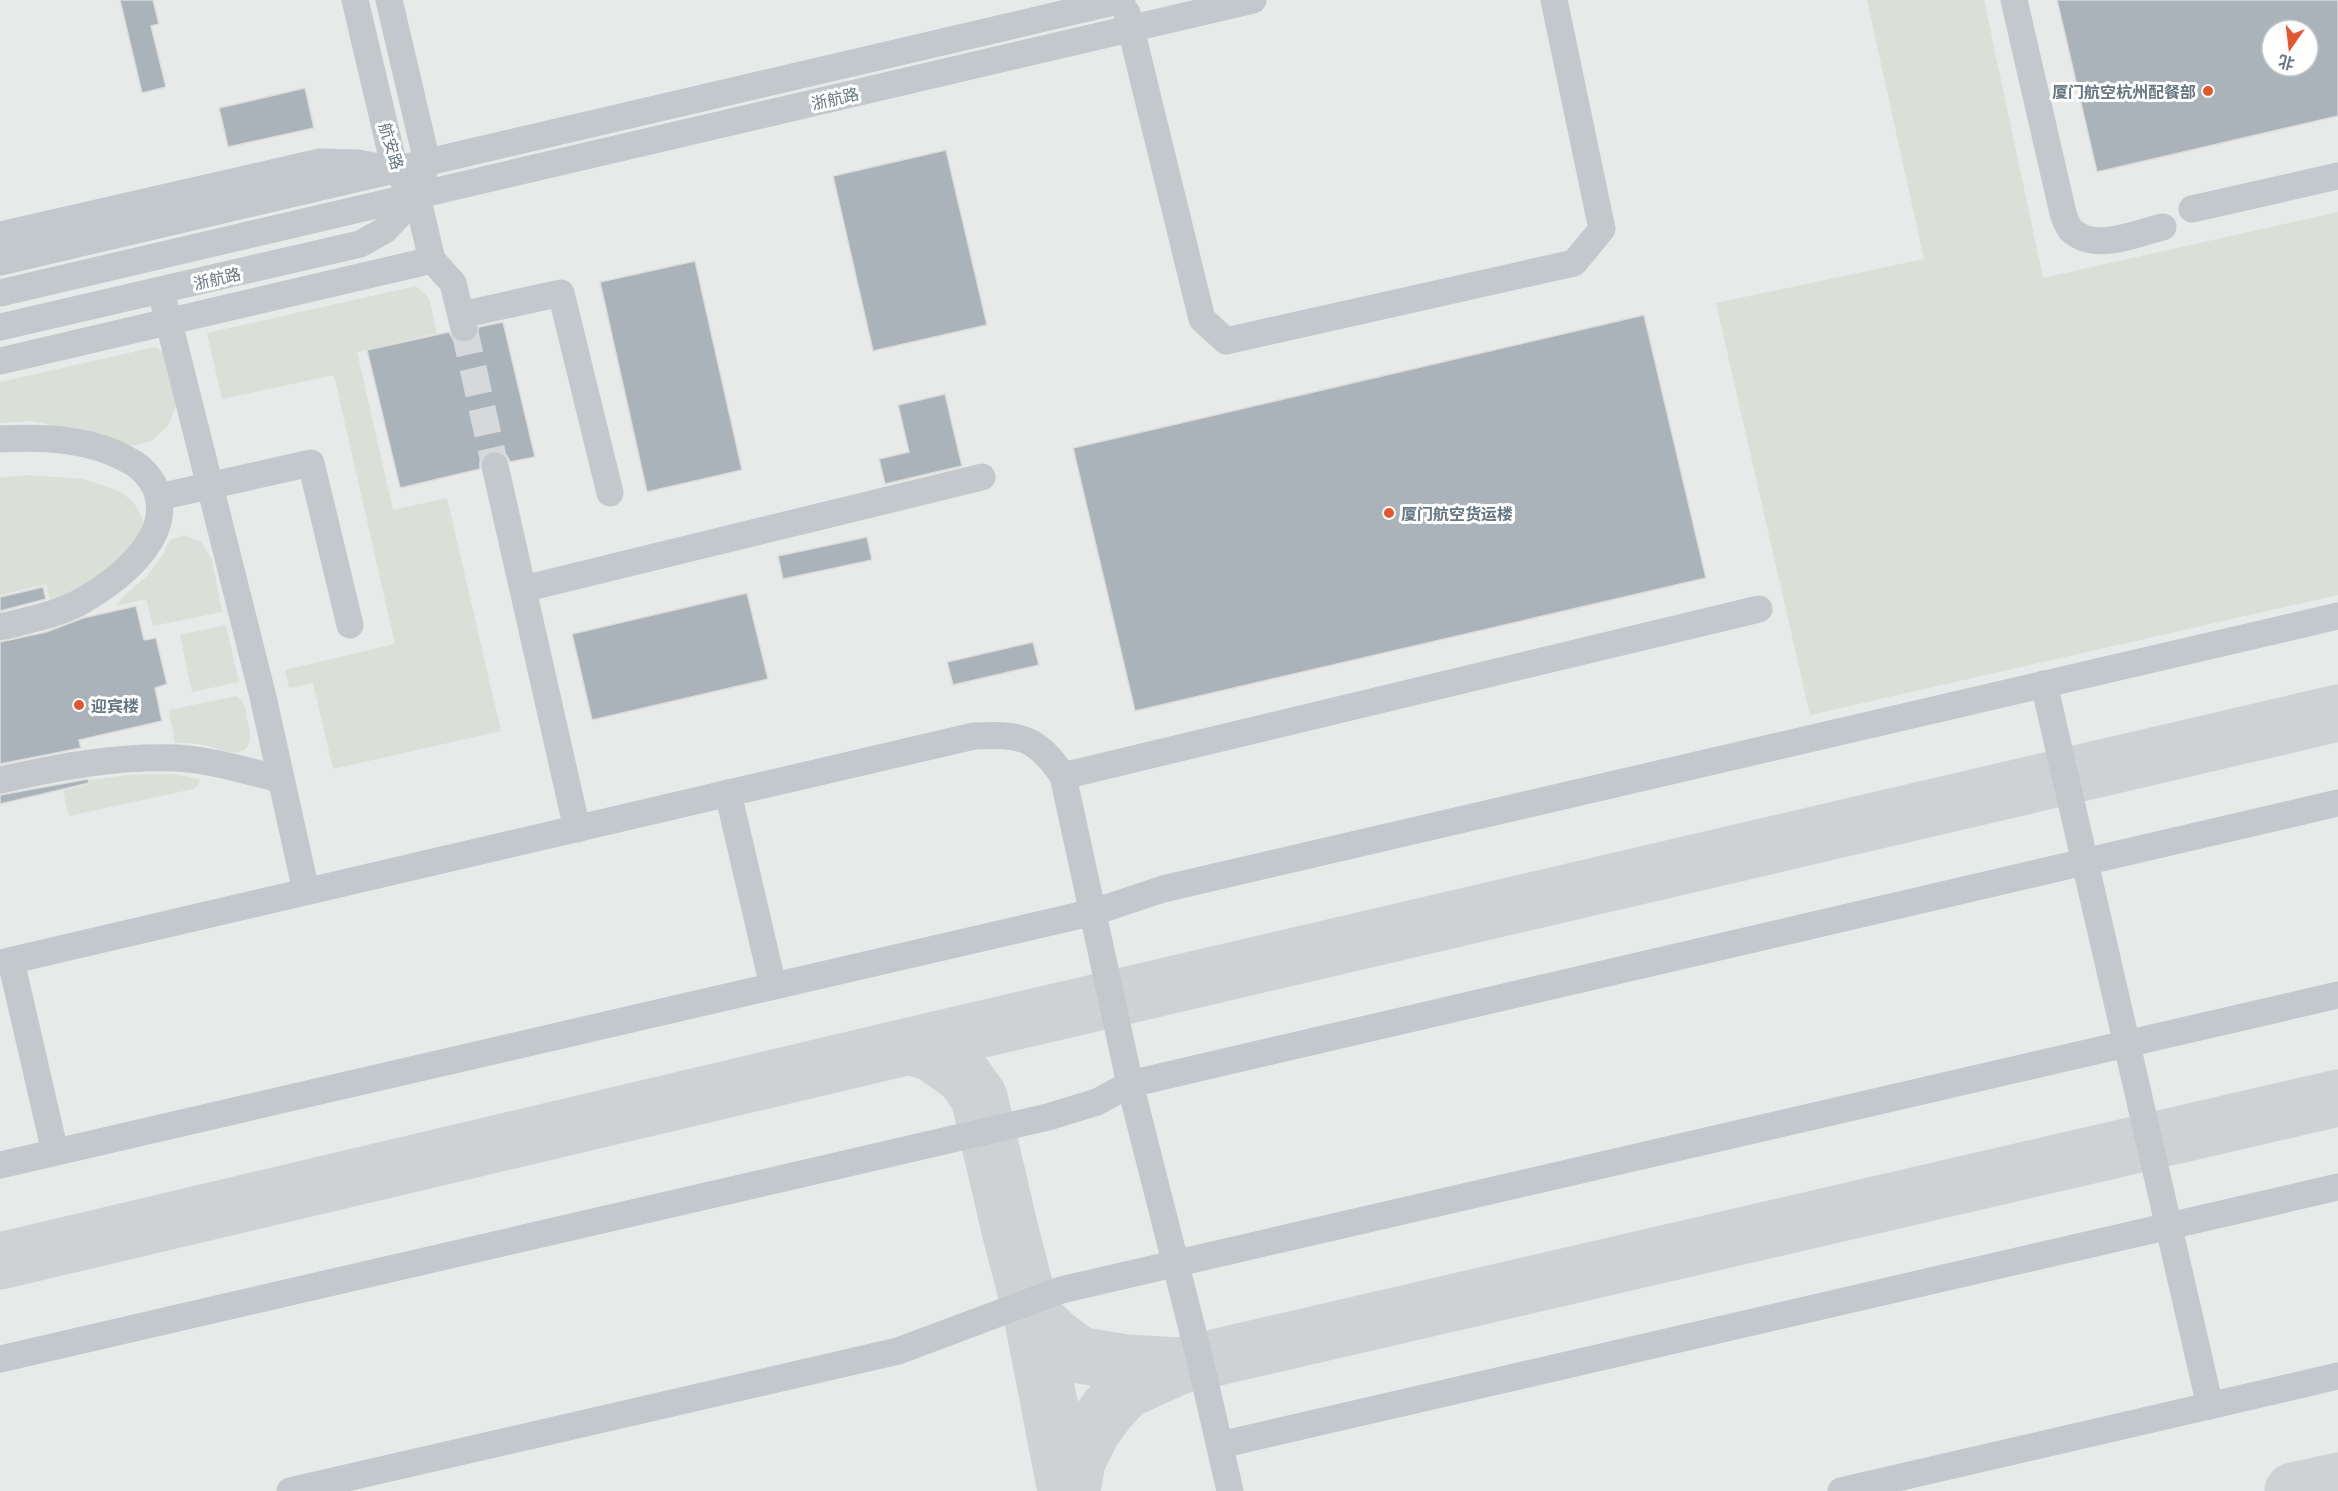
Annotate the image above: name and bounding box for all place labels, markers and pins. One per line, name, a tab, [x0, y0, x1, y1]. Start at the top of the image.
place label: 厦门航空杭州配餐部	[2052, 82, 2196, 101]
marker: 厦门航空杭州配餐部	[2201, 84, 2215, 98]
place label: 厦门航空货运楼	[1401, 504, 1513, 523]
marker: 厦门航空货运楼	[1382, 506, 1396, 520]
place label: 迎宾楼	[91, 696, 139, 715]
marker: 迎宾楼	[72, 698, 86, 712]

